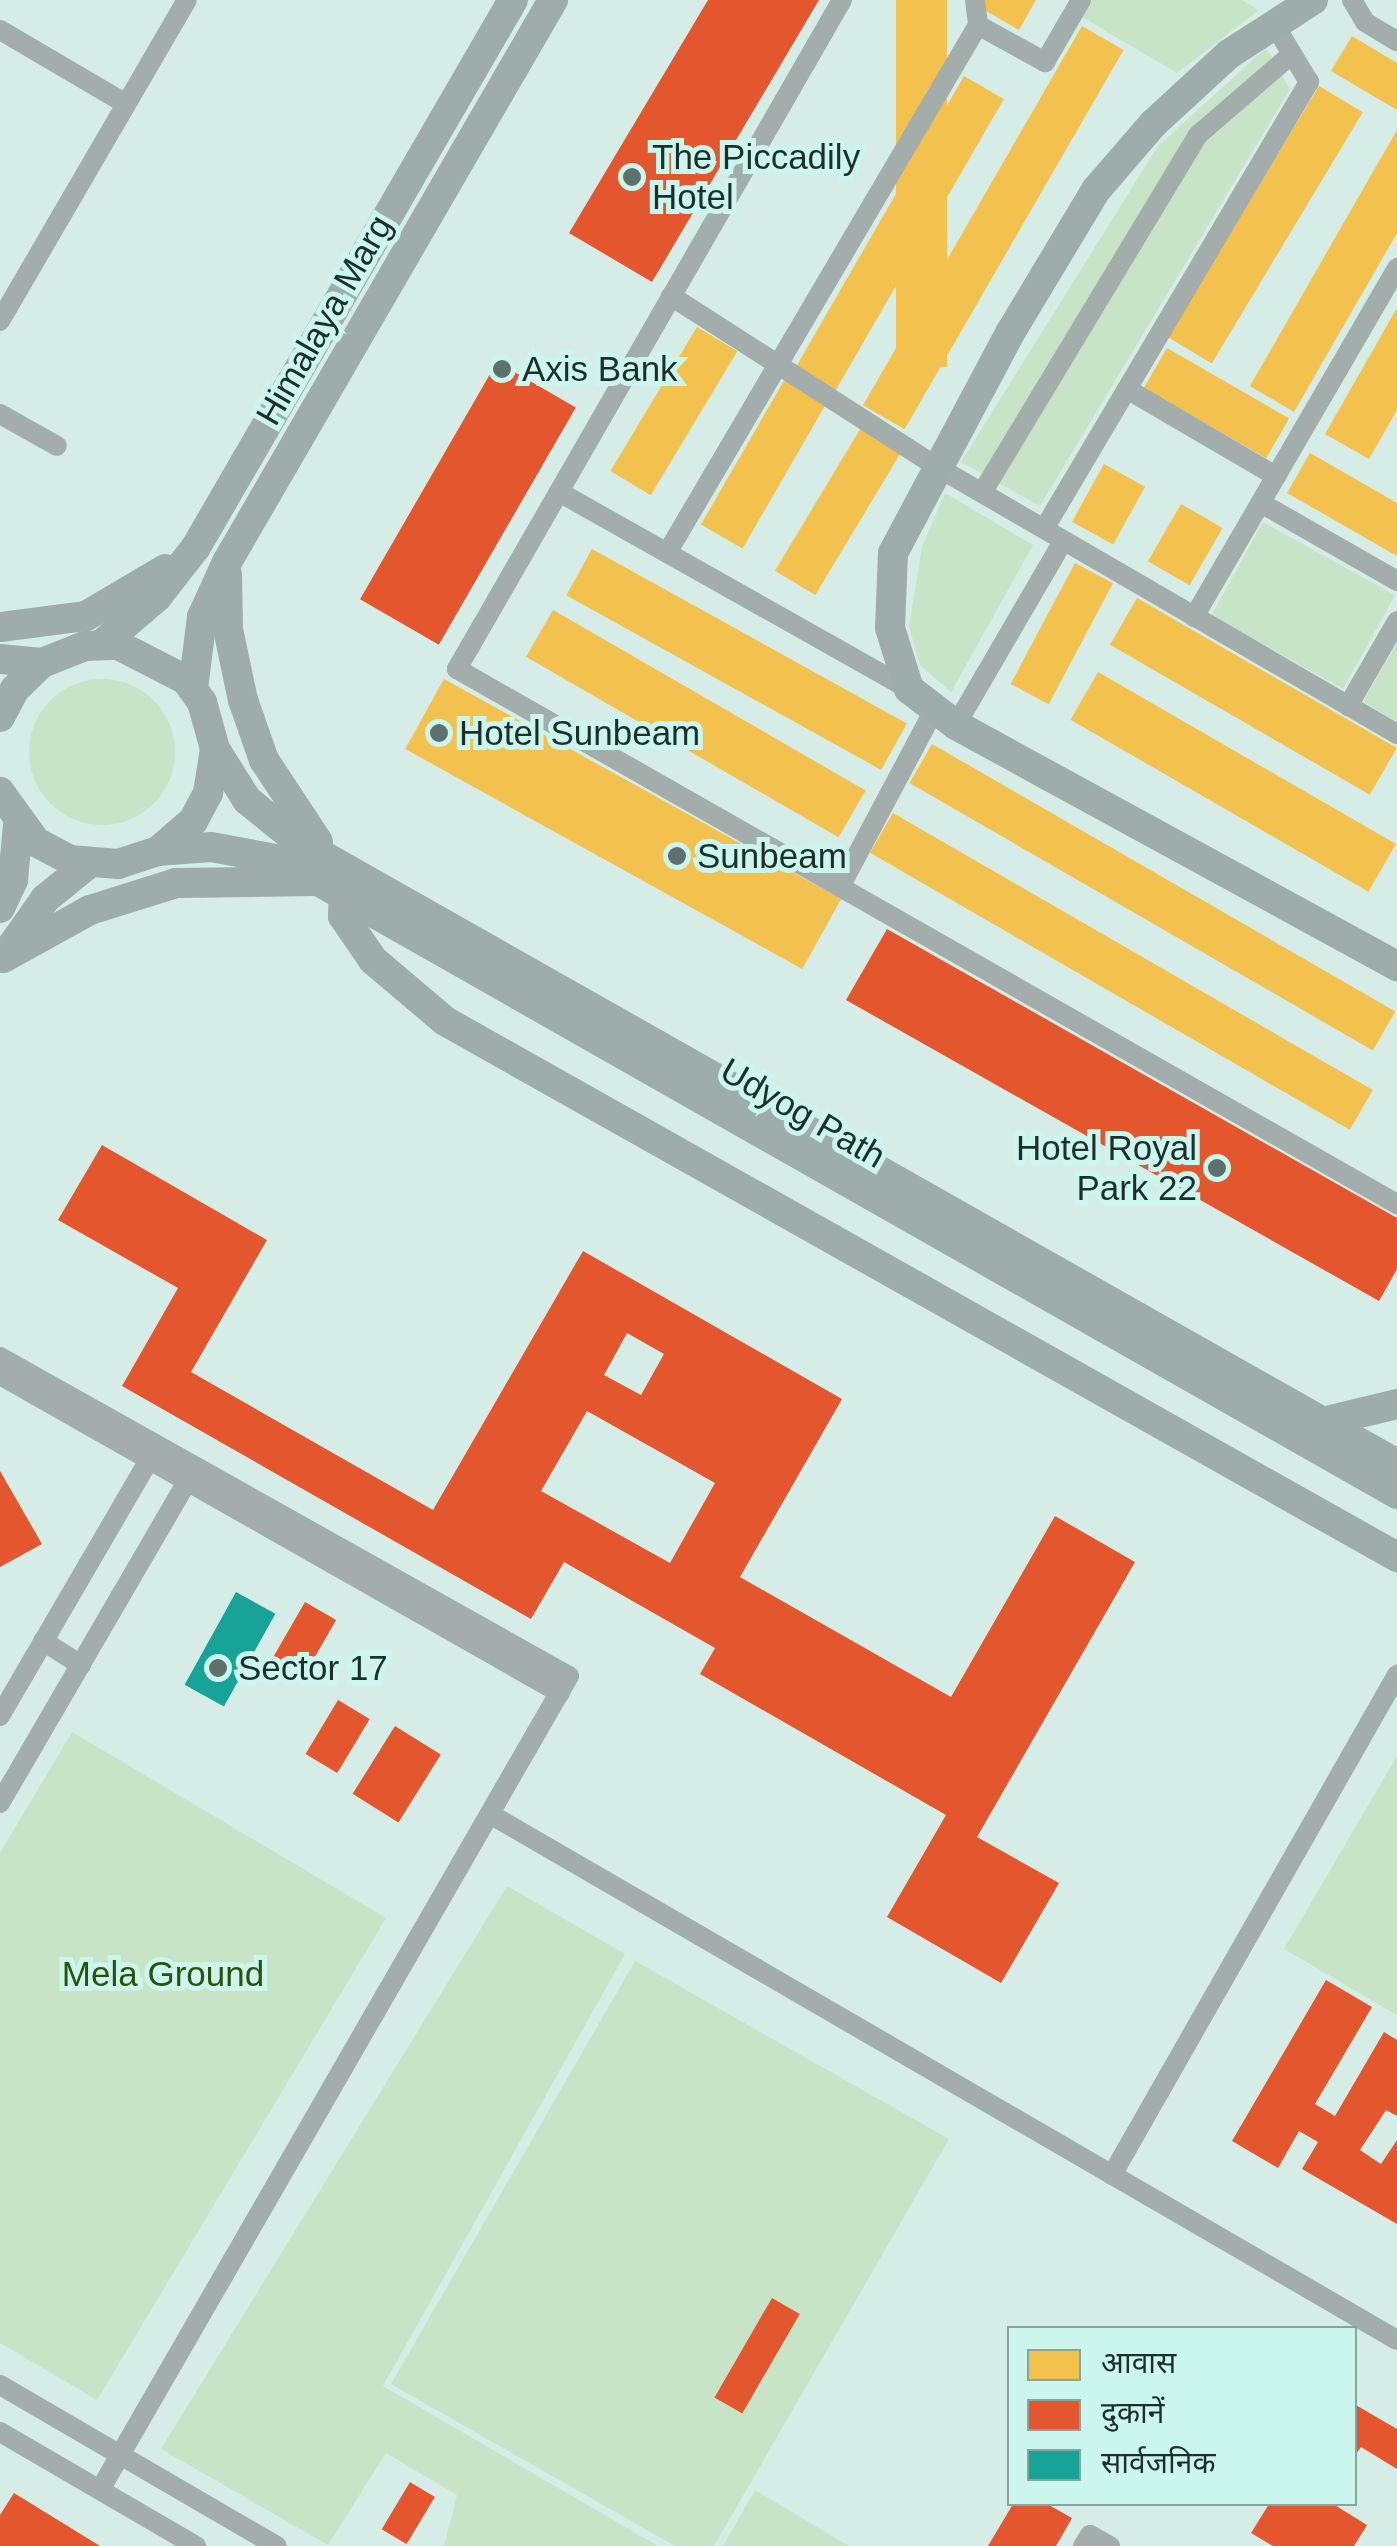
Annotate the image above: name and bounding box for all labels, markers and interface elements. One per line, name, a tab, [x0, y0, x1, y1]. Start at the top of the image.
place label: The Piccadily Hotel	[652, 136, 860, 218]
marker: The Piccadily Hotel	[621, 166, 643, 188]
street label: Himalaya Marg	[247, 208, 401, 432]
place label: Axis Bank	[522, 348, 678, 390]
marker: Axis Bank	[491, 358, 513, 380]
place label: Hotel Sunbeam	[459, 712, 700, 754]
marker: Hotel Sunbeam	[428, 722, 450, 744]
place label: Sunbeam	[697, 835, 847, 877]
marker: Sunbeam	[666, 845, 688, 867]
street label: Udyog Path	[713, 1049, 893, 1177]
place label: Hotel Royal Park 22	[1016, 1127, 1197, 1209]
marker: Hotel Royal Park 22	[1206, 1157, 1228, 1179]
place label: Sector 17	[238, 1647, 388, 1689]
marker: Sector 17	[207, 1657, 229, 1679]
park label: Mela Ground	[62, 1953, 264, 1995]
legend	[1007, 2326, 1357, 2506]
text: आवास	[1101, 2346, 1176, 2379]
text: दुकानें	[1101, 2396, 1164, 2429]
text: सार्वजनिक	[1101, 2446, 1215, 2479]

